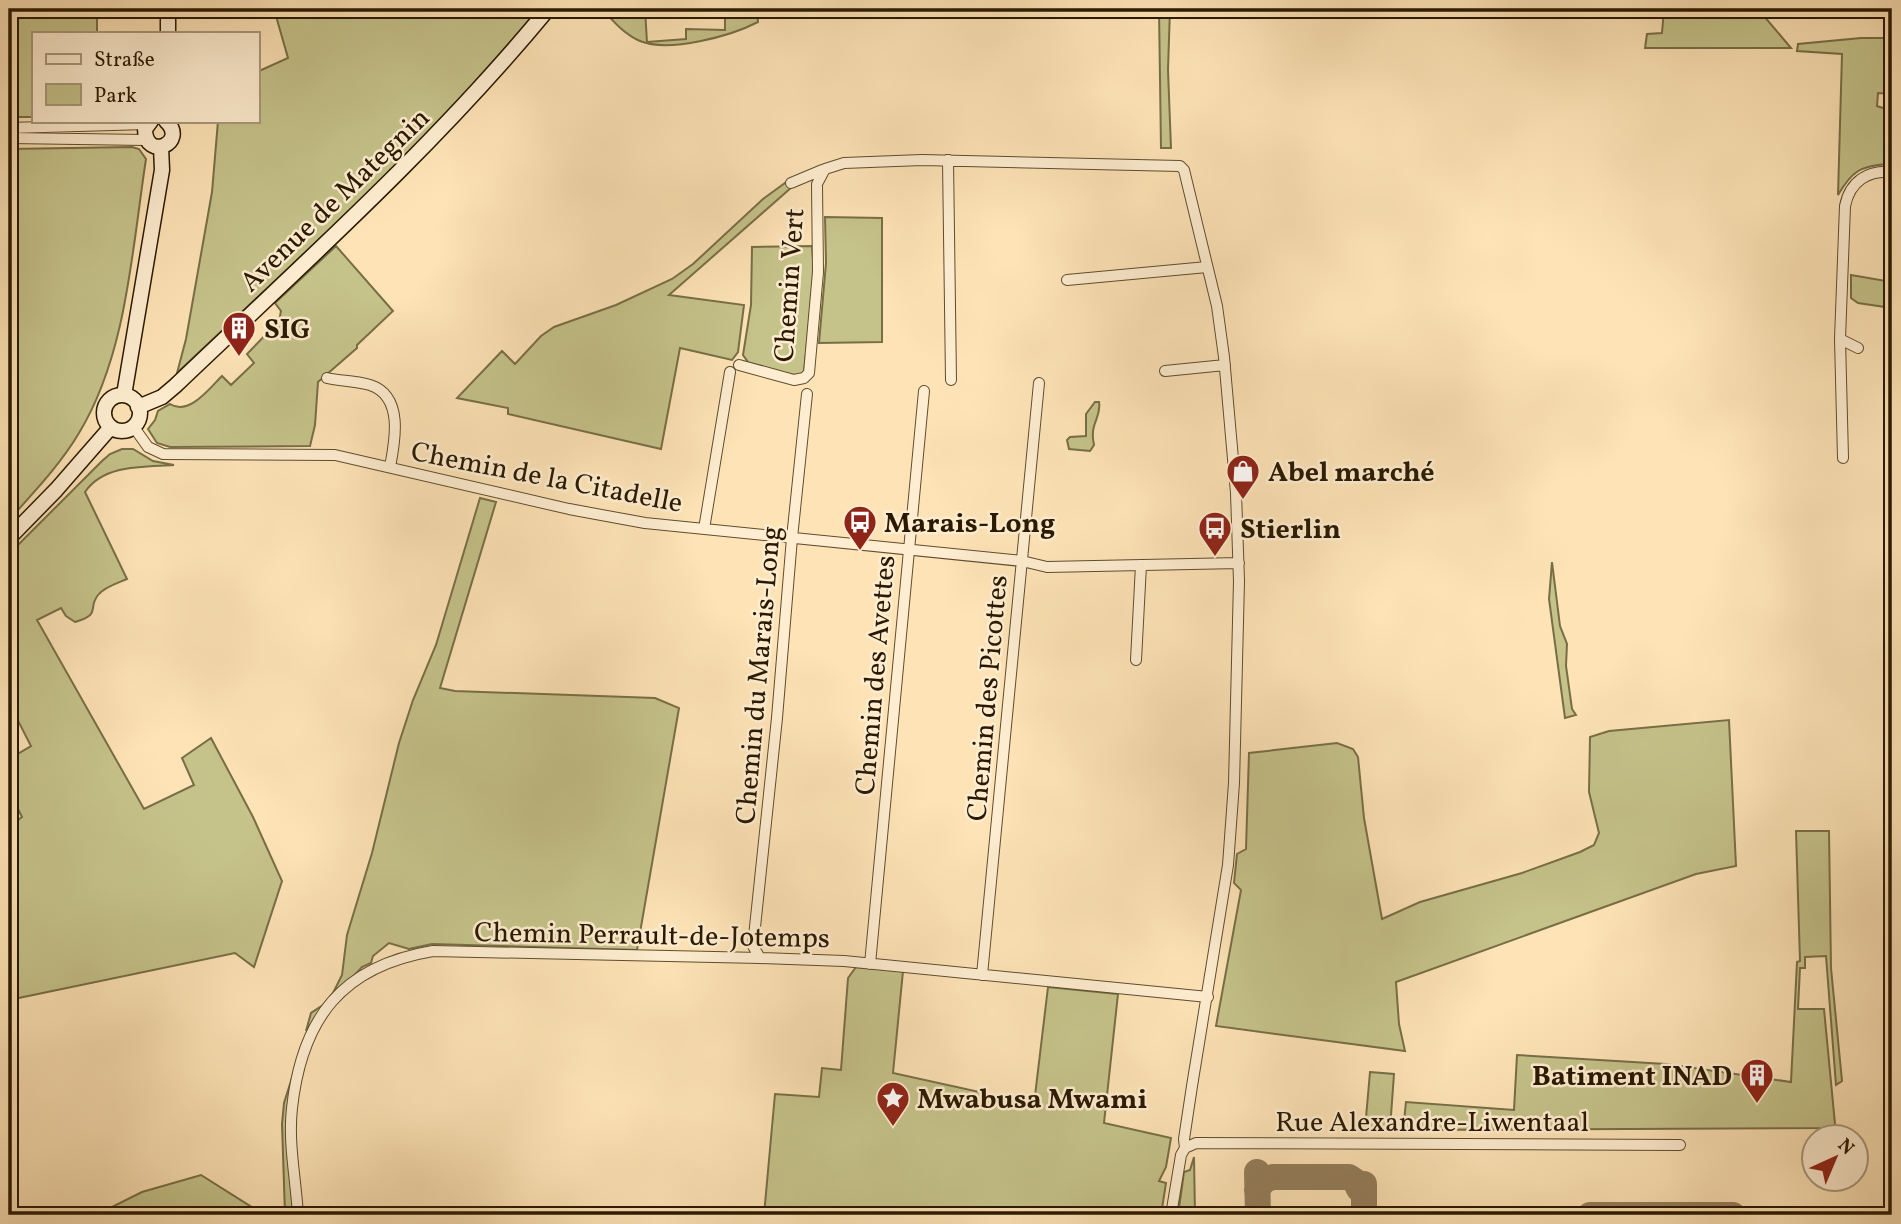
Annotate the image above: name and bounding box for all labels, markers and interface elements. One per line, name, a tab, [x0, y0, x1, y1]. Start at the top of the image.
legend	[32, 32, 259, 122]
text: Straße	[94, 46, 155, 75]
text: Park	[94, 82, 137, 111]
street label: Avenue de Mategnin	[232, 100, 439, 302]
street label: Chemin Vert	[766, 207, 815, 364]
building icon: SIG	[220, 309, 258, 358]
place label: SIG	[264, 311, 310, 350]
street label: Chemin de la Citadelle	[407, 433, 686, 524]
shop icon: Abel marché	[1224, 452, 1262, 501]
place label: Abel marché	[1268, 454, 1435, 493]
bus stop icon: Marais-Long	[841, 503, 879, 552]
place label: Marais-Long	[884, 505, 1055, 544]
bus stop icon: Stierlin	[1196, 509, 1234, 558]
place label: Stierlin	[1240, 511, 1341, 550]
street label: Chemin du Marais-Long	[727, 524, 792, 826]
street label: Chemin des Avettes	[847, 554, 906, 797]
street label: Chemin des Picottes	[958, 574, 1019, 823]
street label: Chemin Perrault-de-Jotemps	[474, 914, 830, 959]
building icon: Batiment INAD	[1738, 1056, 1776, 1105]
place label: Batiment INAD	[1532, 1058, 1732, 1097]
place icon: Mwabusa Mwami	[874, 1079, 912, 1128]
place label: Mwabusa Mwami	[917, 1081, 1147, 1120]
street label: Rue Alexandre-Liwentaal	[1275, 1104, 1589, 1143]
north arrow	[1800, 1122, 1870, 1192]
text: N	[1831, 1133, 1860, 1161]

